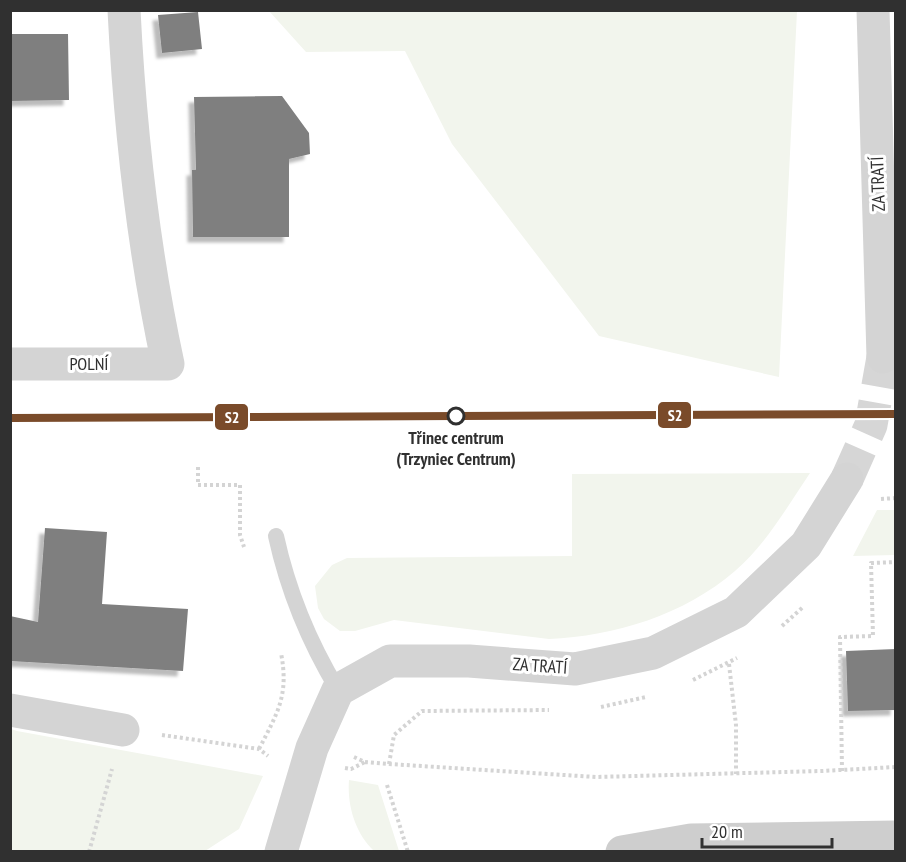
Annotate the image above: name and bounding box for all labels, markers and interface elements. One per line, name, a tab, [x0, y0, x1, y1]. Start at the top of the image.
street label: ZA TRATÍ	[865, 155, 890, 212]
street label: POLNÍ	[69, 352, 109, 375]
line badge: S2	[657, 401, 692, 429]
line badge: S2	[214, 403, 249, 431]
text: S2	[668, 405, 682, 425]
text: S2	[225, 407, 239, 427]
marker: Třinec centrum (Trzyniec Centrum)	[447, 407, 465, 425]
place label: Třinec centrum (Trzyniec Centrum)	[396, 426, 516, 470]
street label: ZA TRATÍ	[512, 652, 569, 679]
scale bar	[702, 811, 832, 849]
text: 20 m	[711, 820, 743, 843]

